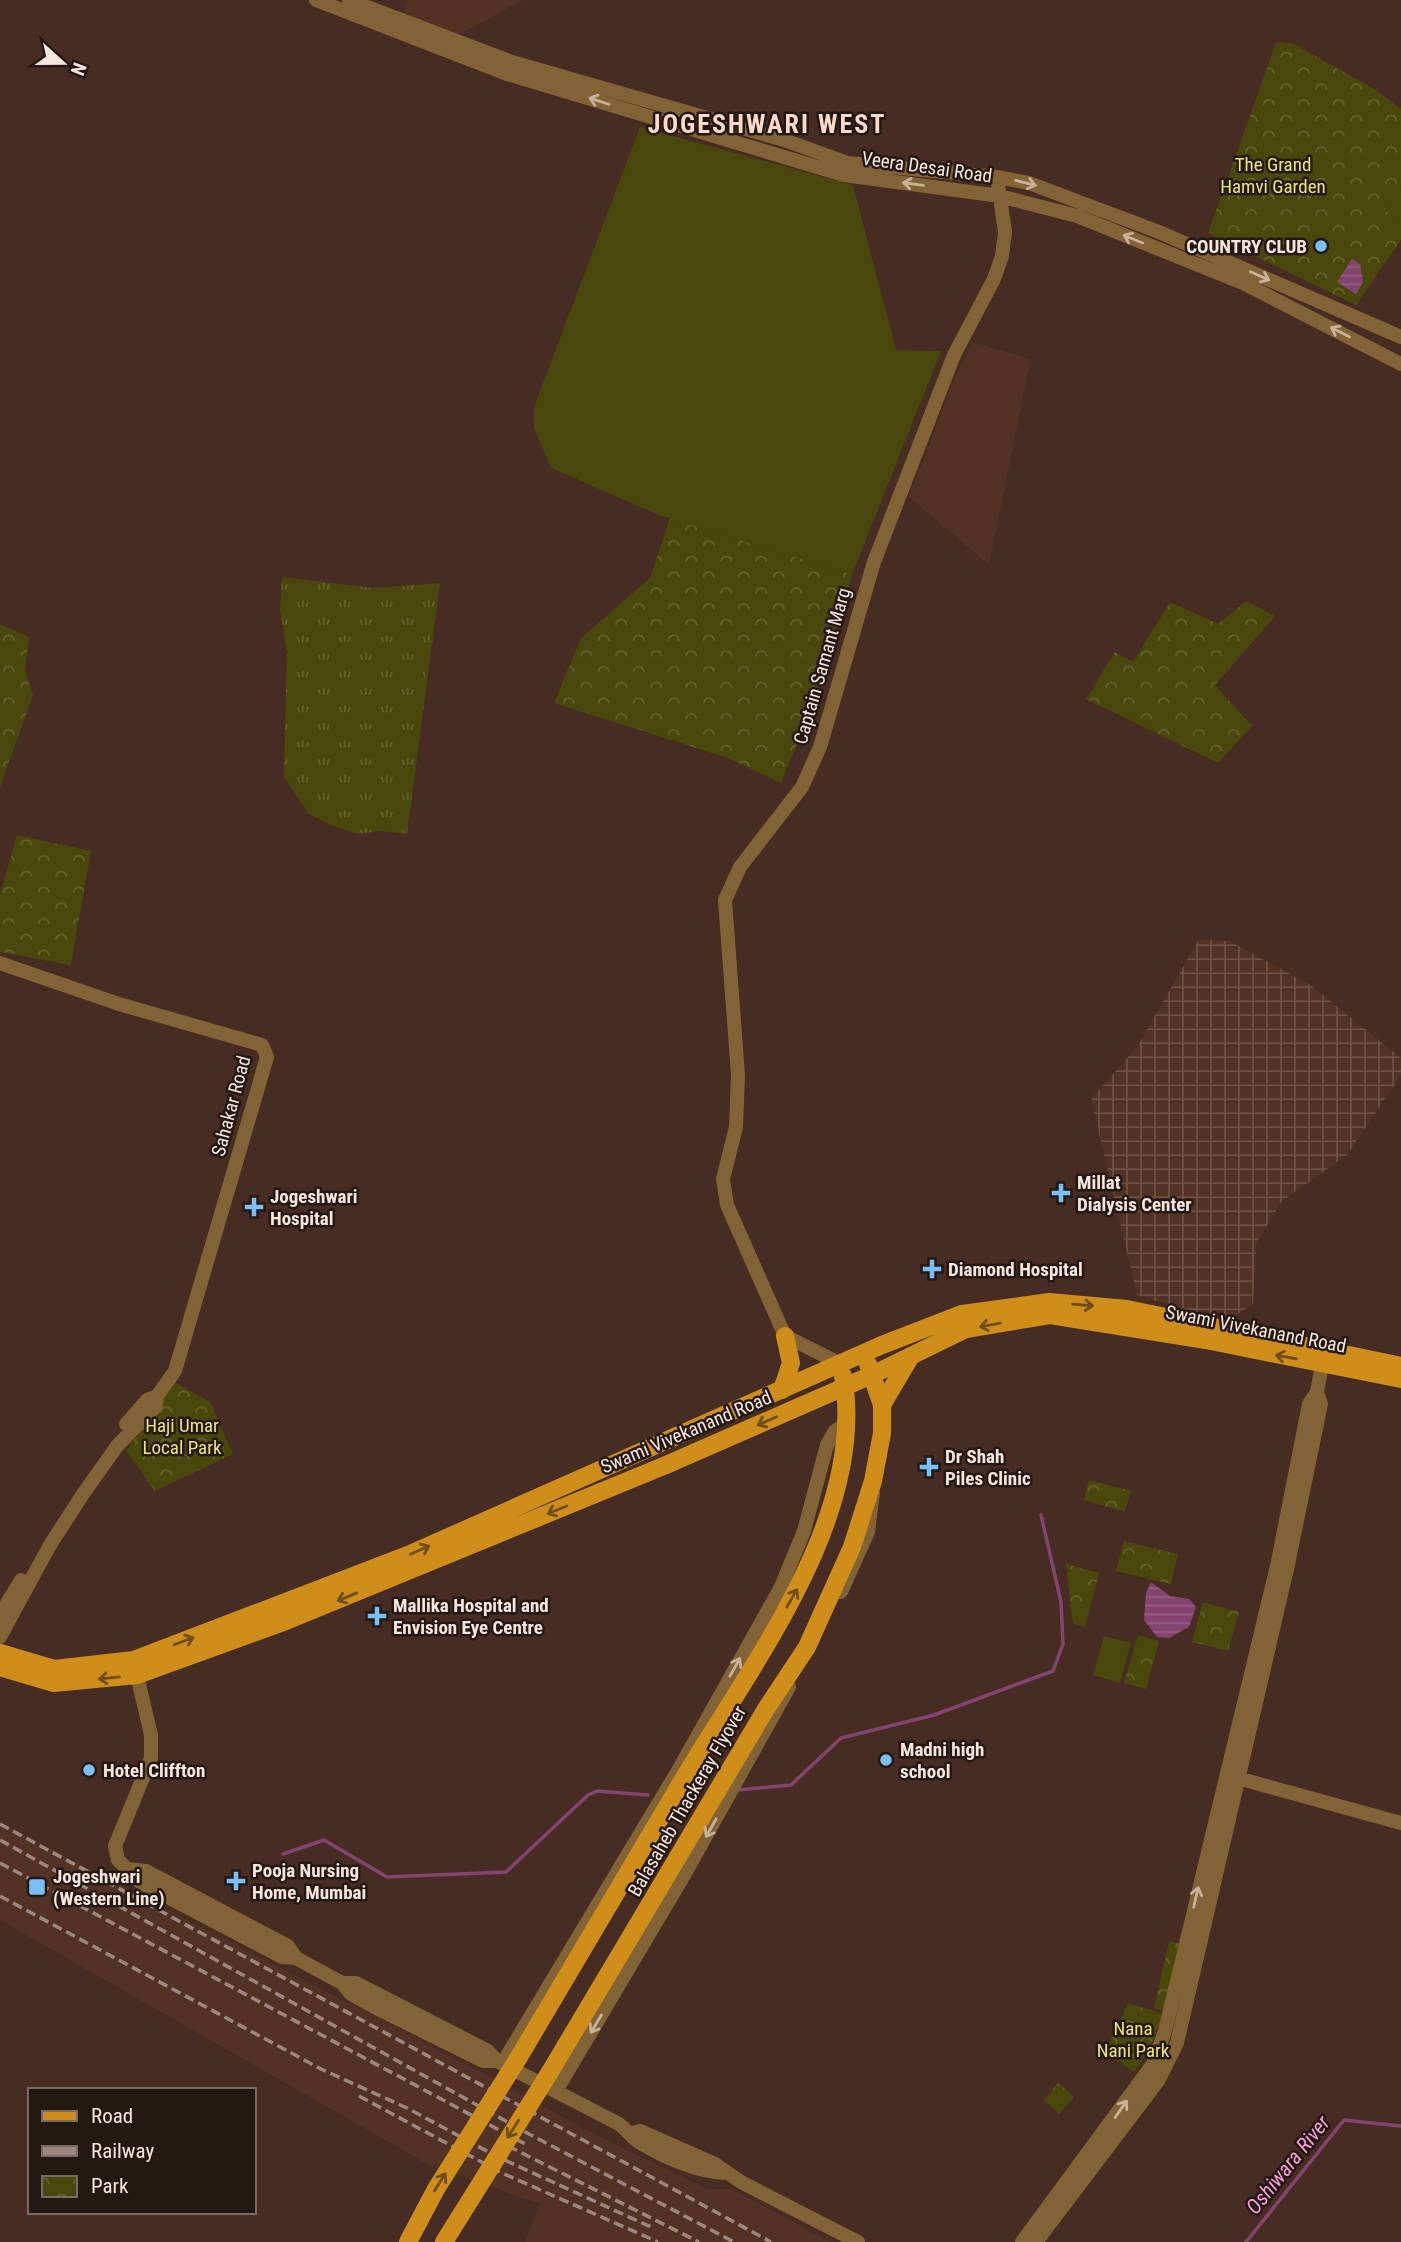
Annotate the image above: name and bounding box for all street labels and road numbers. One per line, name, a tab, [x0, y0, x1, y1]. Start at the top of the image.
street label: Veera Desai Road	[860, 146, 994, 188]
street label: Captain Samant Marg	[789, 585, 855, 747]
street label: Sahakar Road	[207, 1053, 255, 1159]
street label: Swami Vivekanand Road	[1164, 1300, 1348, 1358]
street label: Swami Vivekanand Road	[597, 1386, 775, 1478]
street label: Balasaheb Thackeray Flyover	[623, 1701, 751, 1900]

